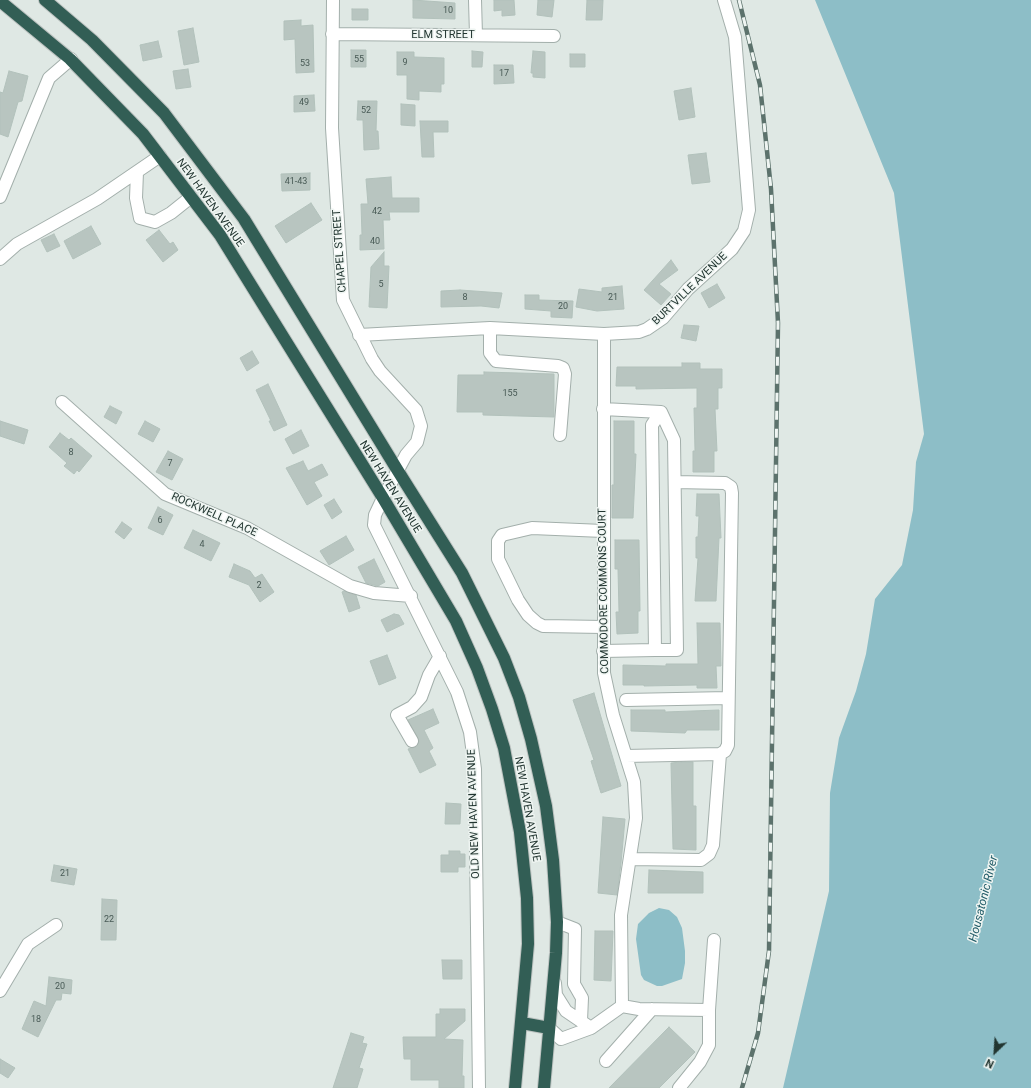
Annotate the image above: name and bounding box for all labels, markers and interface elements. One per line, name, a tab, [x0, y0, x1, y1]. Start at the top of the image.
house number: 10	[443, 6, 453, 16]
street label: ELM STREET	[411, 28, 475, 42]
house number: 55	[354, 55, 364, 65]
house number: 9	[402, 58, 408, 68]
house number: 53	[300, 59, 310, 69]
house number: 17	[499, 69, 509, 79]
house number: 49	[299, 98, 309, 108]
house number: 52	[361, 106, 371, 116]
street label: NEW HAVEN AVENUE	[173, 156, 247, 250]
house number: 41-43	[285, 177, 307, 187]
house number: 42	[372, 207, 382, 217]
street label: CHAPEL STREET	[331, 209, 349, 293]
house number: 40	[370, 237, 380, 247]
street label: BURTVILLE AVENUE	[650, 250, 730, 328]
house number: 5	[378, 280, 384, 290]
house number: 8	[462, 293, 468, 303]
house number: 21	[608, 293, 618, 303]
house number: 20	[558, 302, 568, 312]
house number: 155	[502, 389, 518, 399]
street label: NEW HAVEN AVENUE	[356, 438, 424, 536]
house number: 8	[68, 448, 74, 458]
house number: 7	[167, 459, 173, 469]
street label: ROCKWELL PLACE	[169, 490, 259, 540]
street label: COMMODORE COMMONS COURT	[596, 508, 612, 674]
house number: 6	[157, 516, 163, 526]
house number: 4	[199, 540, 205, 550]
house number: 2	[256, 581, 262, 591]
street label: OLD NEW HAVEN AVENUE	[465, 749, 483, 879]
street label: NEW HAVEN AVENUE	[511, 756, 543, 862]
water label: Housatonic River	[966, 855, 1002, 943]
house number: 21	[60, 869, 70, 879]
house number: 22	[104, 915, 114, 925]
house number: 20	[55, 982, 65, 992]
house number: 18	[31, 1015, 41, 1025]
north arrow	[975, 1032, 1015, 1072]
text: N	[983, 1056, 996, 1071]

